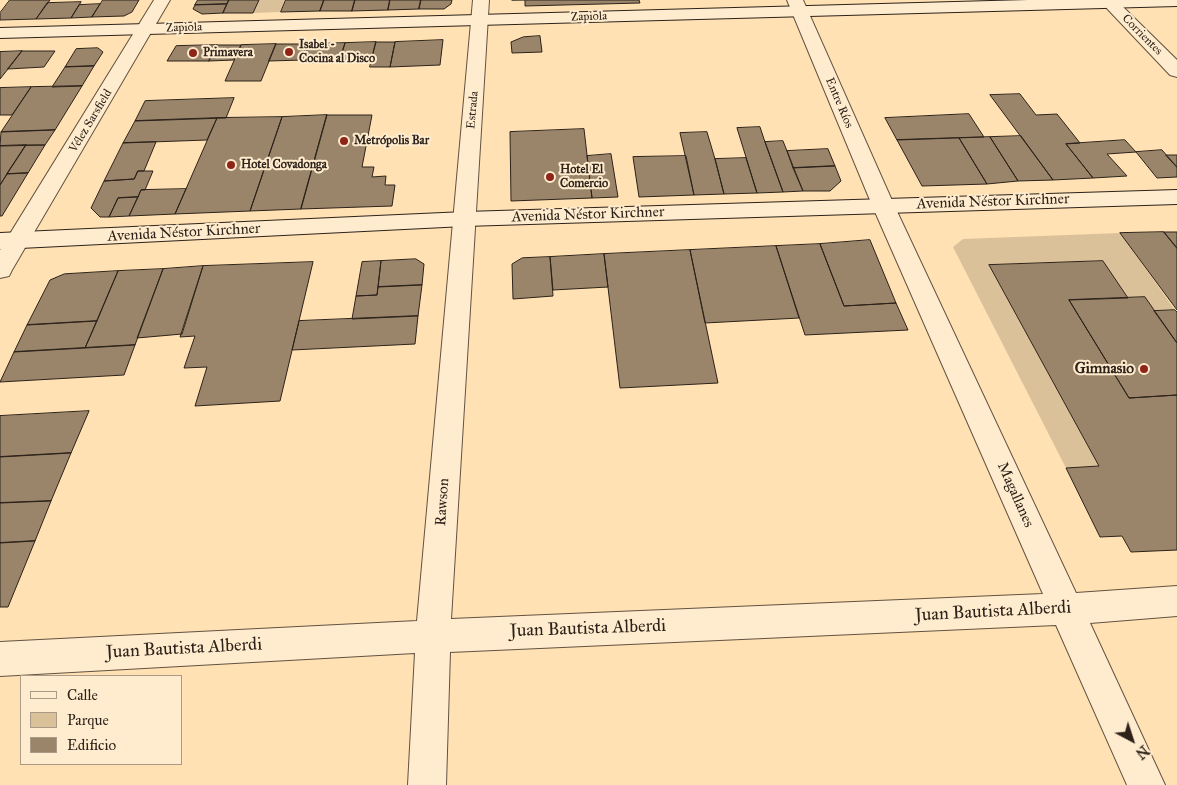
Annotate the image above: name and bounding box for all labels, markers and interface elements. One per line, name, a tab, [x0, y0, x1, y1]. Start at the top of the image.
street label: Zapiola	[571, 9, 607, 25]
street label: Corrientes	[1119, 12, 1165, 58]
street label: Zapiola	[166, 20, 202, 36]
place label: Isabel - Cocina al Disco	[299, 38, 375, 66]
place label: Primavera	[203, 46, 253, 60]
marker: Isabel - Cocina al Disco	[283, 46, 295, 58]
marker: Primavera	[187, 47, 199, 59]
street label: Entre Ríos	[822, 76, 856, 130]
street label: Vélez Sarsfield	[67, 87, 115, 155]
street label: Estrada	[464, 91, 482, 129]
place label: Metrópolis Bar	[354, 134, 429, 148]
marker: Metrópolis Bar	[338, 135, 350, 147]
place label: Hotel Covadonga	[241, 158, 327, 172]
marker: Hotel Covadonga	[225, 159, 237, 171]
place label: Hotel El Comercio	[560, 163, 608, 191]
marker: Hotel El Comercio	[544, 171, 556, 183]
street label: Avenida Néstor Kirchner	[916, 190, 1070, 214]
street label: Avenida Néstor Kirchner	[511, 203, 665, 227]
street label: Avenida Néstor Kirchner	[107, 220, 261, 246]
place label: Gimnasio	[1075, 360, 1134, 378]
marker: Gimnasio	[1138, 363, 1150, 375]
street label: Magallanes	[993, 460, 1037, 530]
street label: Rawson	[432, 477, 454, 527]
street label: Juan Bautista Alberdi	[914, 597, 1072, 627]
street label: Juan Bautista Alberdi	[509, 615, 667, 643]
street label: Juan Bautista Alberdi	[105, 634, 263, 664]
legend	[20, 675, 182, 765]
text: Calle	[67, 686, 98, 704]
text: Parque	[67, 711, 109, 729]
north arrow	[1107, 715, 1157, 765]
text: Edificio	[67, 736, 116, 754]
text: N	[1132, 742, 1152, 762]

